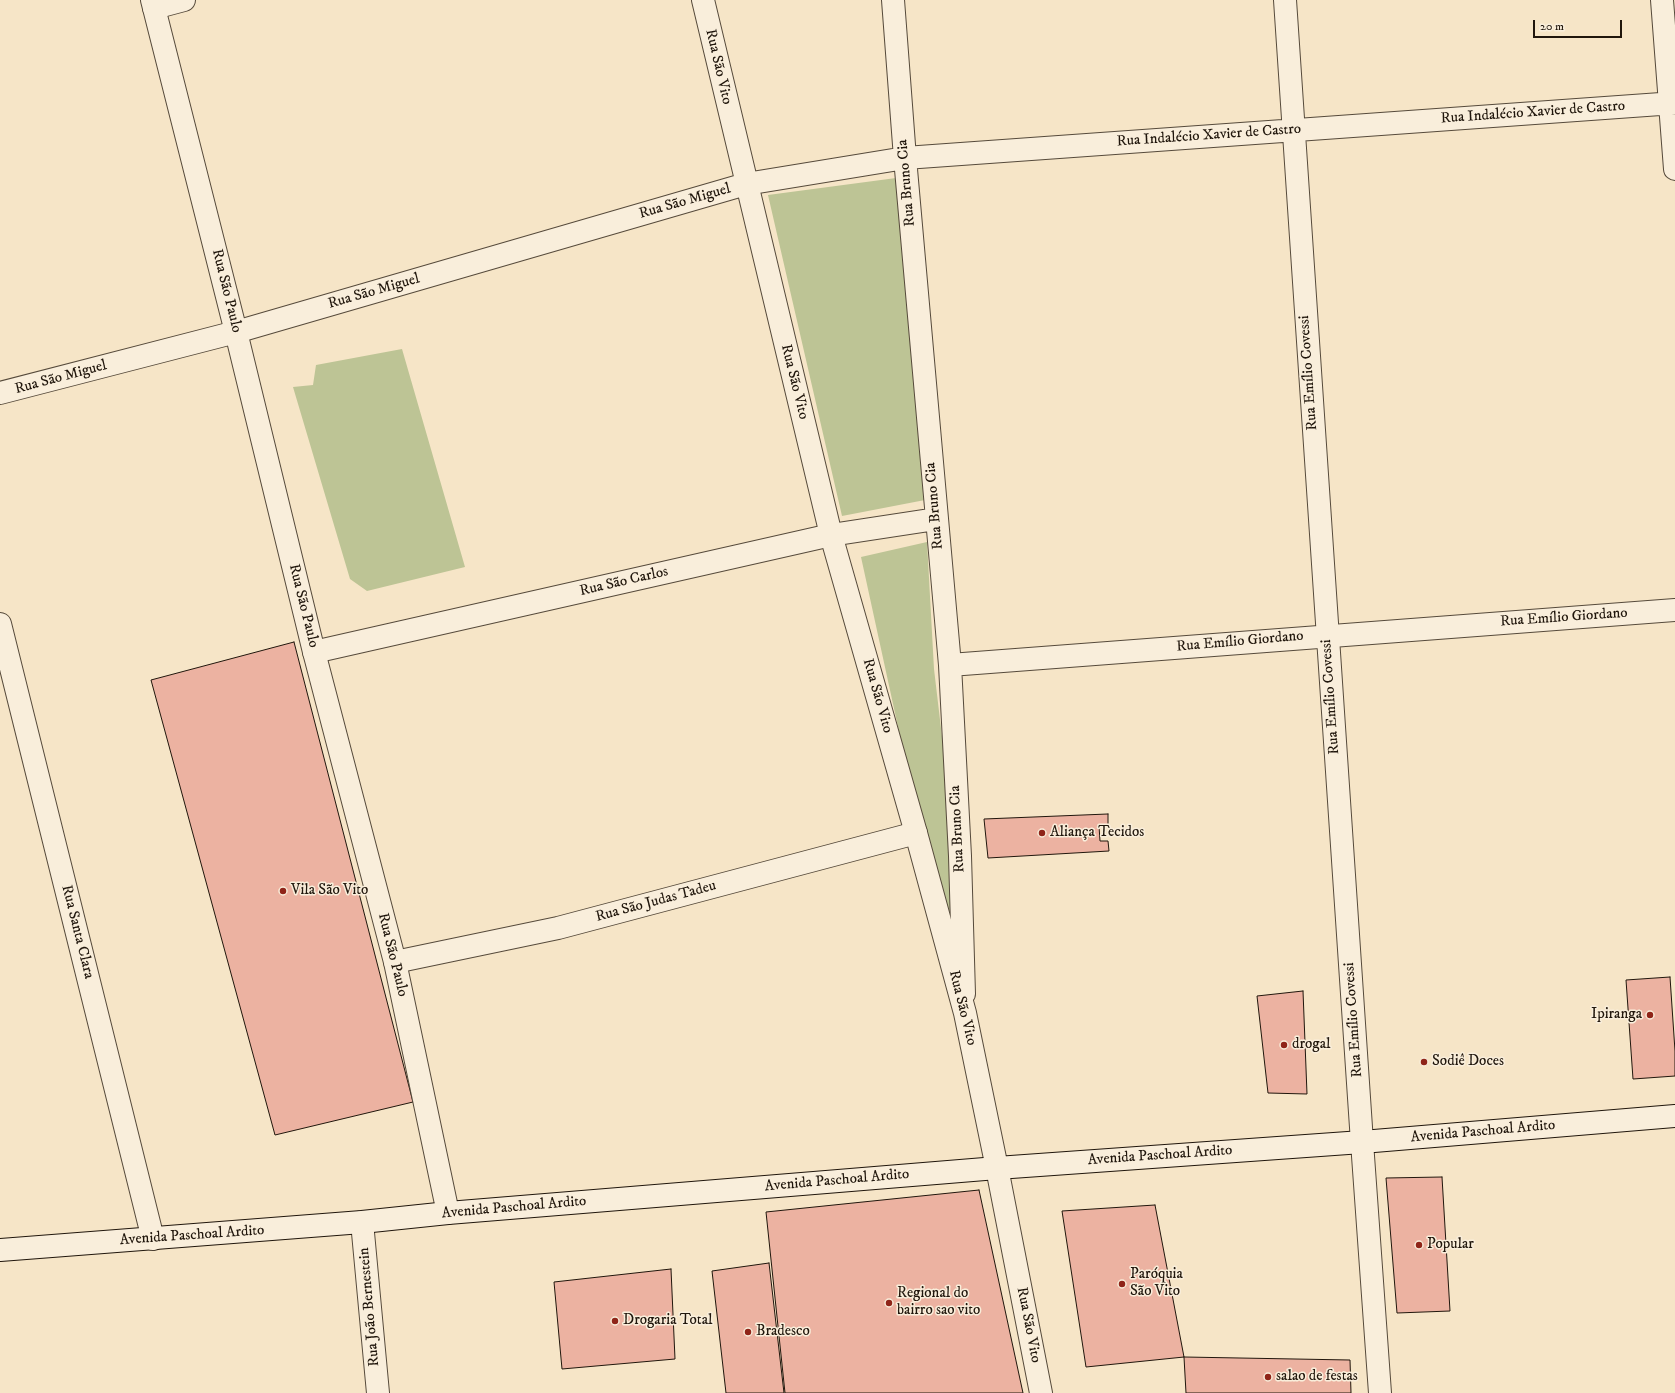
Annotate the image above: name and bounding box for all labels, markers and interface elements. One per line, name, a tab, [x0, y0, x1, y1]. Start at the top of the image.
scale bar	[1535, 12, 1624, 38]
text: 20 m	[1540, 19, 1564, 34]
street label: Rua São Vito	[701, 28, 735, 106]
street label: Rua Indalécio Xavier de Castro	[1440, 98, 1626, 128]
street label: Rua Indalécio Xavier de Castro	[1116, 121, 1302, 151]
street label: Rua Bruno Cia	[894, 139, 920, 227]
street label: Rua São Miguel	[637, 180, 733, 224]
street label: Rua São Paulo	[207, 247, 245, 335]
street label: Rua São Miguel	[326, 270, 422, 314]
street label: Rua Emílio Covessi	[1296, 315, 1322, 431]
street label: Rua São Vito	[776, 343, 812, 421]
street label: Rua São Miguel	[13, 357, 109, 399]
street label: Rua Bruno Cia	[922, 462, 948, 550]
street label: Rua São Paulo	[284, 562, 322, 650]
street label: Rua São Carlos	[578, 563, 670, 601]
street label: Rua Emílio Giordano	[1500, 605, 1628, 631]
street label: Rua Emílio Giordano	[1176, 627, 1304, 657]
street label: Rua Emílio Covessi	[1318, 639, 1344, 755]
street label: Rua São Vito	[858, 657, 896, 735]
street label: Rua Bruno Cia	[947, 785, 969, 873]
place label: Aliança Tecidos	[1050, 824, 1144, 842]
marker: Aliança Tecidos	[1037, 828, 1047, 838]
street label: Rua São Judas Tadeu	[594, 877, 718, 927]
place label: Vila São Vito	[291, 882, 368, 900]
street label: Rua Santa Clara	[57, 883, 97, 981]
marker: Vila São Vito	[278, 886, 288, 896]
street label: Rua São Paulo	[373, 911, 411, 999]
street label: Rua Emílio Covessi	[1341, 962, 1367, 1078]
street label: Rua São Vito	[944, 969, 980, 1047]
place label: Ipiranga	[1591, 1006, 1642, 1024]
marker: Ipiranga	[1645, 1010, 1655, 1020]
place label: drogal	[1292, 1036, 1331, 1054]
marker: drogal	[1279, 1040, 1289, 1050]
place label: Sodiê Doces	[1432, 1053, 1504, 1071]
marker: Sodiê Doces	[1419, 1057, 1429, 1067]
street label: Avenida Paschoal Ardito	[1410, 1117, 1556, 1147]
street label: Avenida Paschoal Ardito	[1087, 1142, 1233, 1170]
street label: Avenida Paschoal Ardito	[764, 1166, 910, 1196]
street label: Avenida Paschoal Ardito	[441, 1193, 587, 1223]
street label: Avenida Paschoal Ardito	[119, 1222, 265, 1250]
place label: Popular	[1427, 1236, 1474, 1254]
marker: Popular	[1414, 1240, 1424, 1250]
street label: Rua João Bernestein	[356, 1247, 384, 1367]
place label: Paróquia São Vito	[1130, 1266, 1183, 1301]
marker: Paróquia São Vito	[1117, 1279, 1127, 1289]
place label: Regional do bairro sao vito	[897, 1285, 980, 1320]
street label: Rua São Vito	[1012, 1286, 1044, 1364]
marker: Regional do bairro sao vito	[884, 1298, 894, 1308]
place label: Drogaria Total	[623, 1312, 713, 1330]
marker: Drogaria Total	[610, 1316, 620, 1326]
place label: Bradesco	[756, 1323, 810, 1341]
marker: Bradesco	[743, 1327, 753, 1337]
place label: salao de festas	[1276, 1368, 1358, 1386]
marker: salao de festas	[1263, 1372, 1273, 1382]

